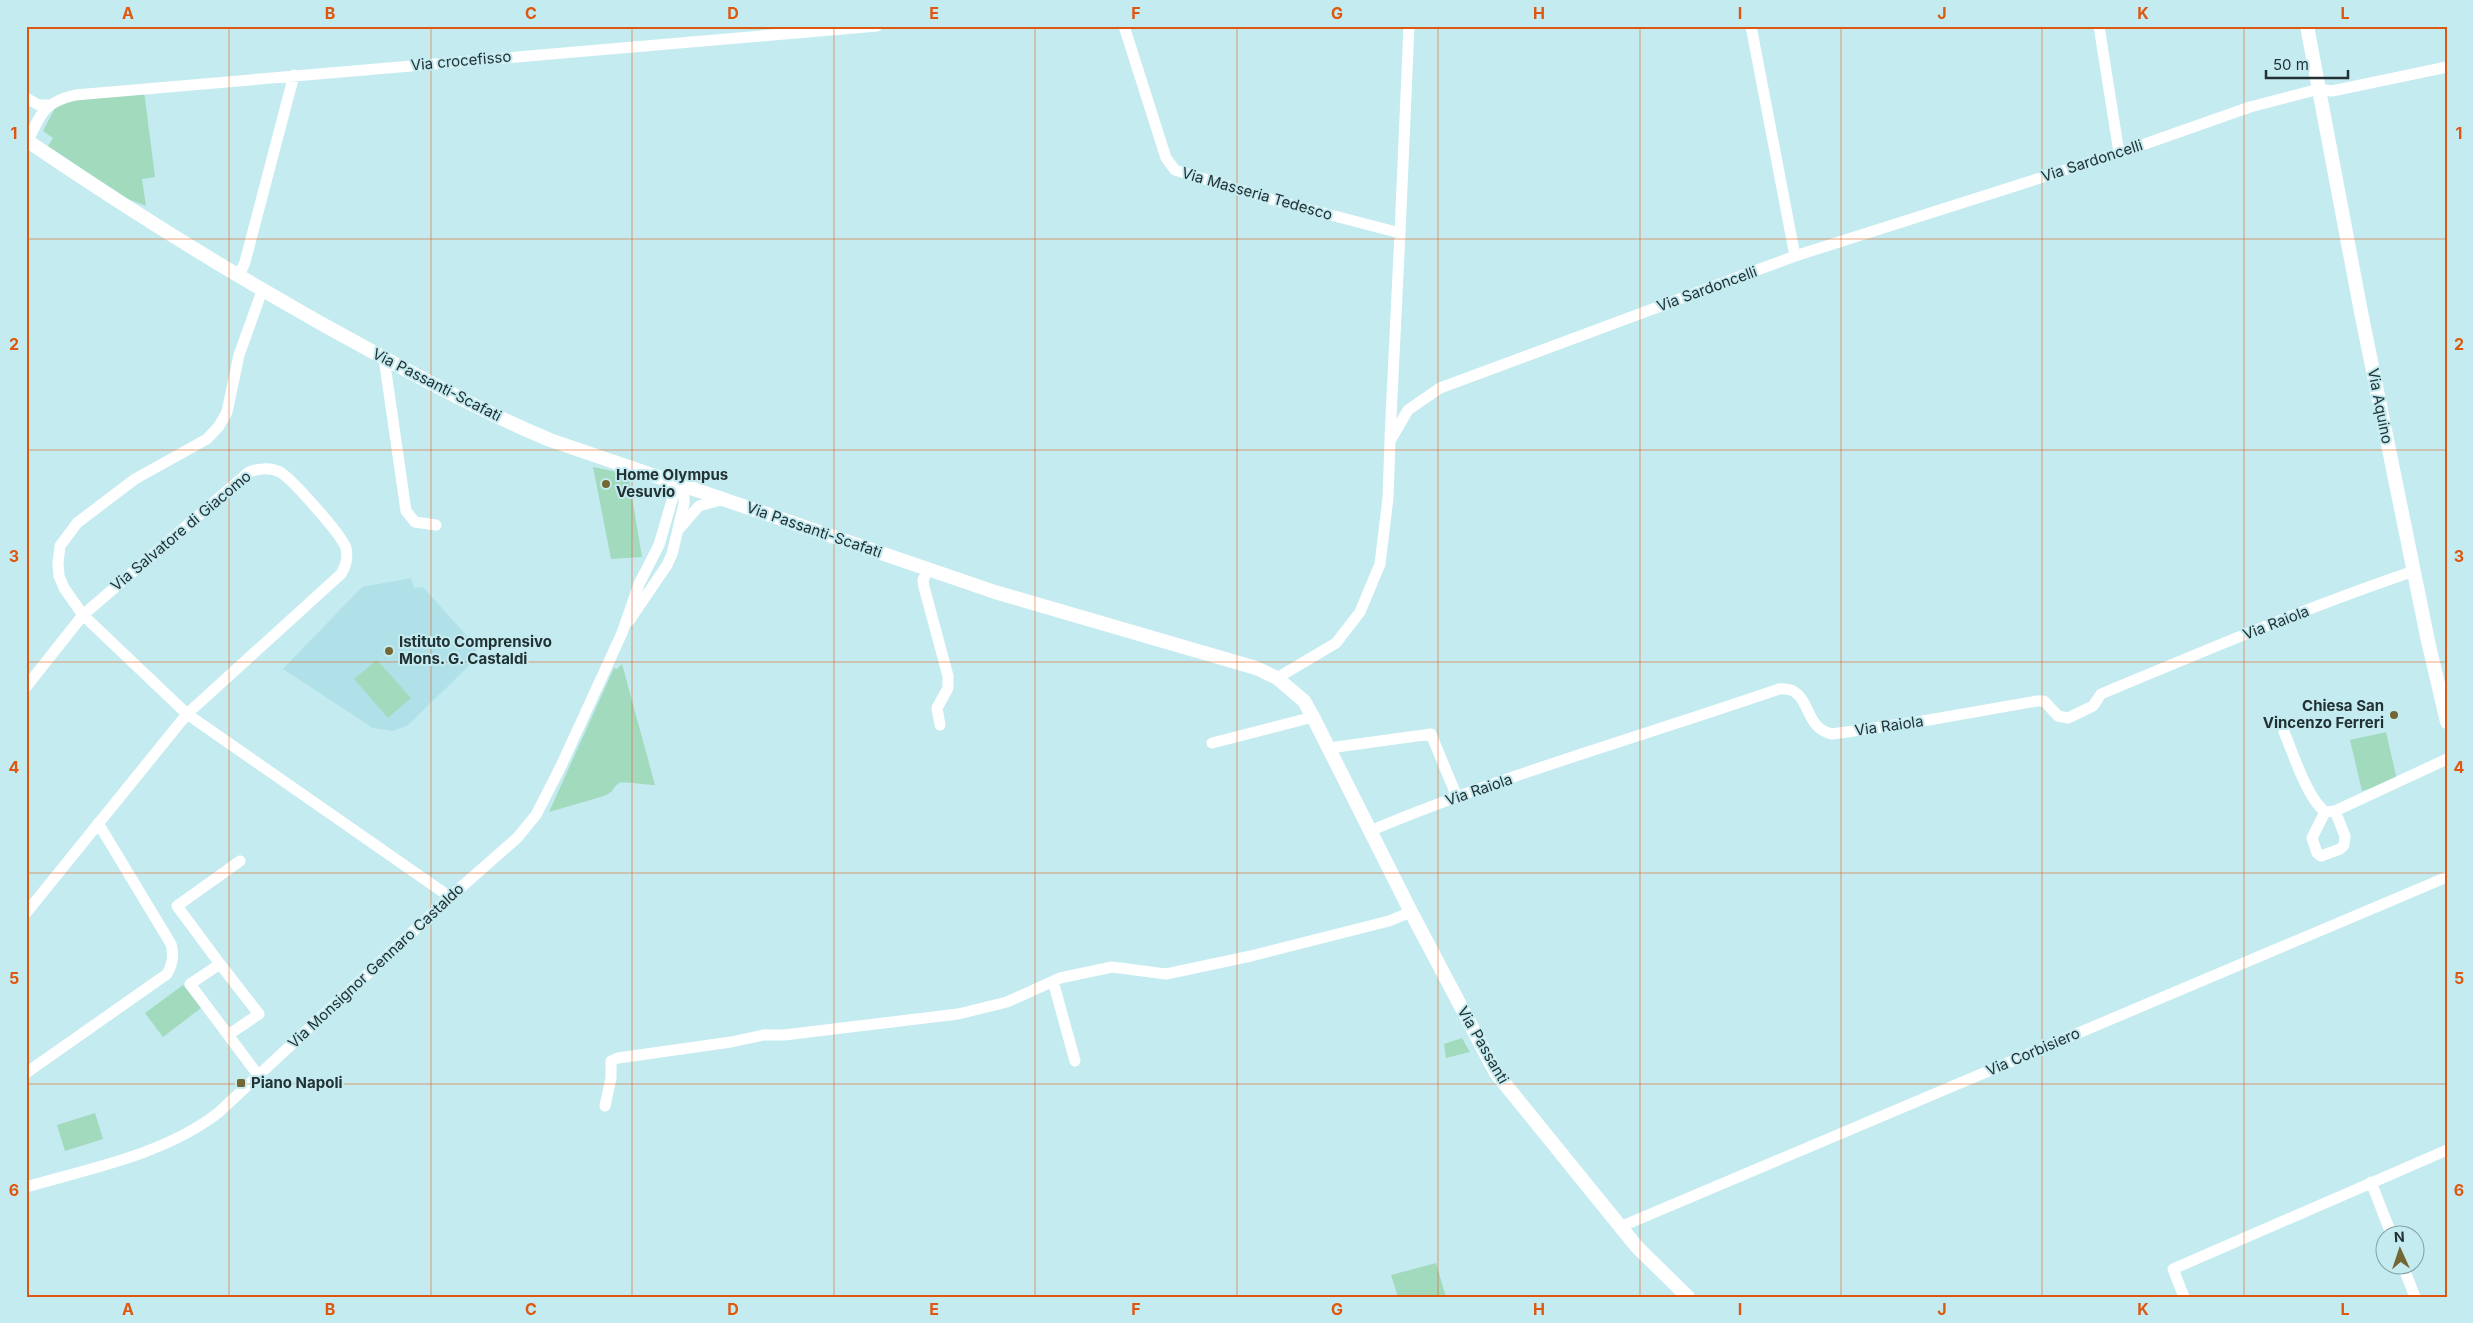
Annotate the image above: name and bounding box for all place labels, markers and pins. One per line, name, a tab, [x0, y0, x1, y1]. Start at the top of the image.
place label: Home Olympus Vesuvio	[616, 465, 728, 501]
marker: Home Olympus Vesuvio	[600, 478, 612, 490]
place label: Istituto Comprensivo Mons. G. Castaldi	[399, 632, 552, 668]
marker: Istituto Comprensivo Mons. G. Castaldi	[383, 645, 395, 657]
place label: Chiesa San Vincenzo Ferreri	[2263, 696, 2384, 732]
marker: Chiesa San Vincenzo Ferreri	[2388, 709, 2400, 721]
place label: Piano Napoli	[251, 1073, 343, 1092]
marker: Piano Napoli	[235, 1077, 247, 1089]

